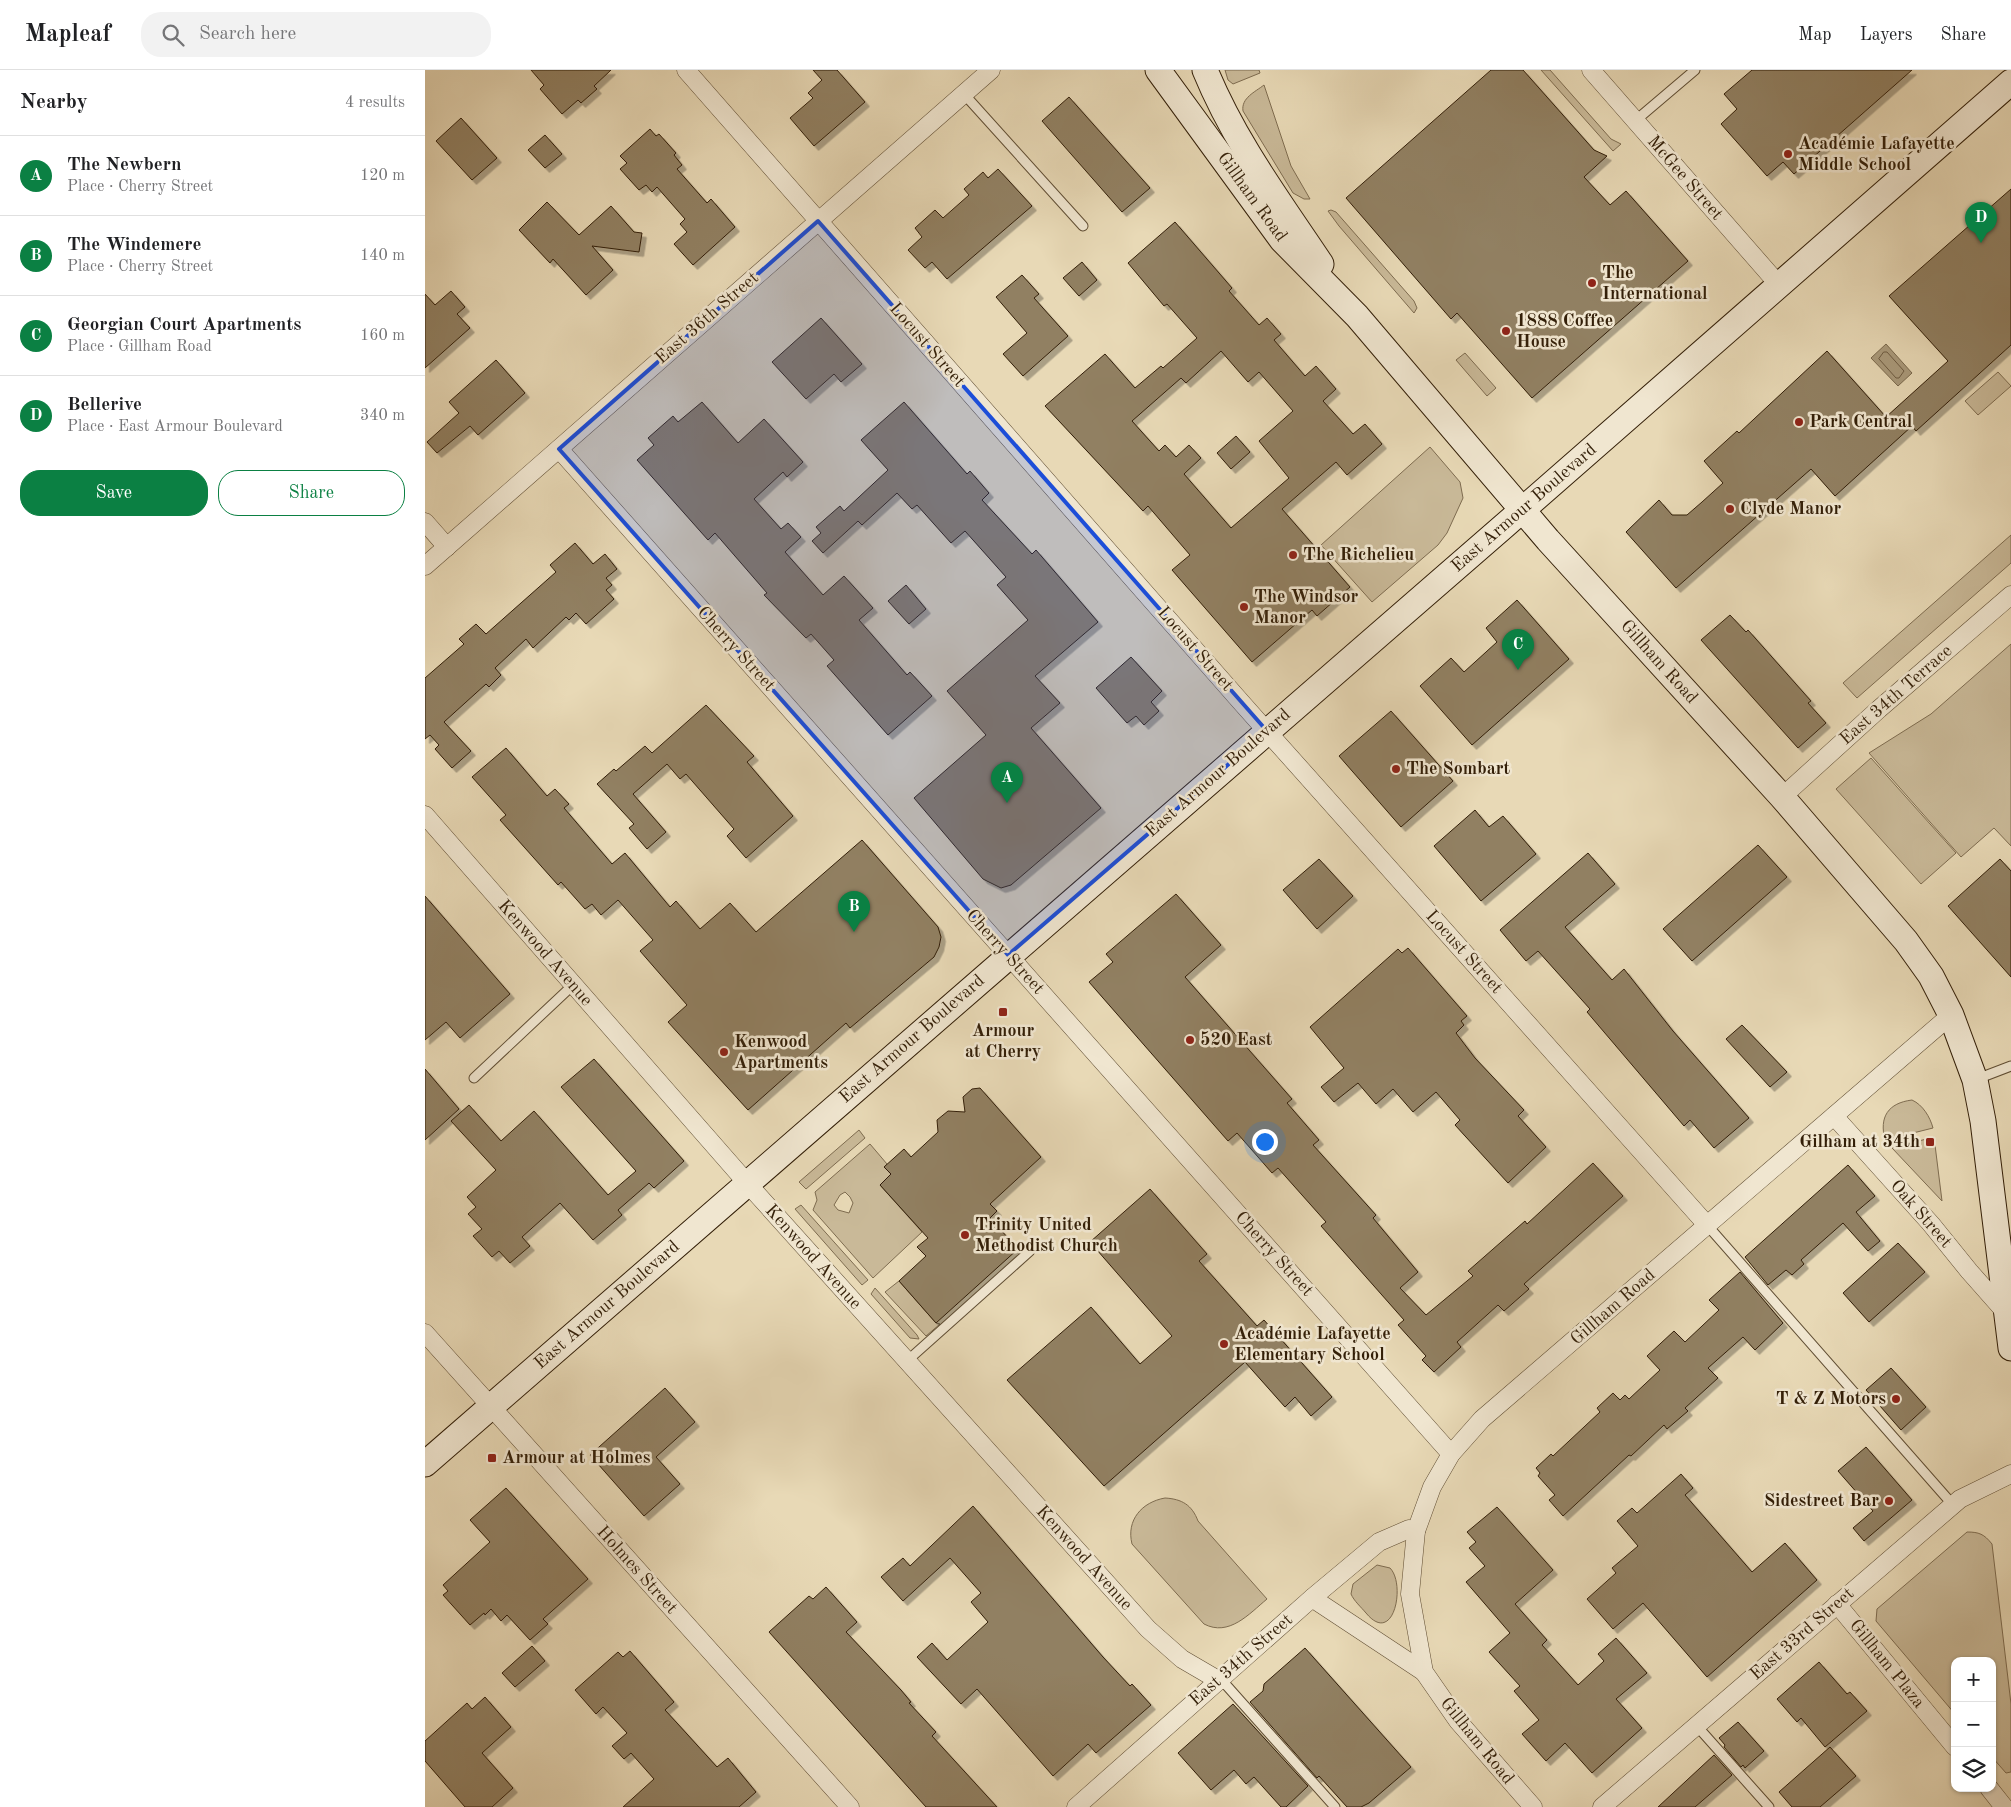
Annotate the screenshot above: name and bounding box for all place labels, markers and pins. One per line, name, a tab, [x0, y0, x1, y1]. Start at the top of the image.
place label: Académie Lafayette Middle School	[1798, 135, 1955, 174]
marker: Académie Lafayette Middle School	[1782, 148, 1794, 160]
pin: D	[1965, 202, 1997, 243]
place label: The International	[1602, 264, 1708, 303]
marker: The International	[1586, 277, 1598, 289]
place label: 1888 Coffee House	[1516, 312, 1613, 351]
marker: 1888 Coffee House	[1500, 325, 1512, 337]
place label: Park Central	[1809, 413, 1913, 431]
marker: Park Central	[1793, 416, 1805, 428]
place label: Clyde Manor	[1740, 500, 1841, 518]
marker: Clyde Manor	[1724, 503, 1736, 515]
place label: The Richelieu	[1303, 546, 1414, 564]
marker: The Richelieu	[1287, 549, 1299, 561]
place label: The Windsor Manor	[1254, 588, 1359, 627]
marker: The Windsor Manor	[1238, 601, 1250, 613]
pin: C	[1502, 629, 1534, 670]
place label: The Sombart	[1406, 760, 1511, 778]
pin: A	[991, 762, 1023, 803]
marker: The Sombart	[1390, 763, 1402, 775]
pin: B	[838, 891, 870, 932]
marker: Armour at Cherry	[997, 1006, 1009, 1018]
place label: Armour at Cherry	[965, 1022, 1041, 1061]
place label: 520 East	[1200, 1031, 1273, 1049]
place label: Kenwood Apartments	[734, 1033, 828, 1072]
marker: 520 East	[1184, 1034, 1196, 1046]
marker: Kenwood Apartments	[718, 1046, 730, 1058]
place label: Gilham at 34th	[1799, 1133, 1920, 1151]
marker: Gilham at 34th	[1924, 1136, 1936, 1148]
place label: Trinity United Methodist Church	[975, 1216, 1118, 1255]
marker: Trinity United Methodist Church	[959, 1229, 971, 1241]
place label: Académie Lafayette Elementary School	[1234, 1325, 1391, 1364]
marker: Académie Lafayette Elementary School	[1218, 1338, 1230, 1350]
place label: T & Z Motors	[1776, 1390, 1886, 1408]
marker: T & Z Motors	[1890, 1393, 1902, 1405]
place label: Armour at Holmes	[502, 1449, 651, 1467]
marker: Armour at Holmes	[486, 1452, 498, 1464]
place label: Sidestreet Bar	[1764, 1492, 1879, 1510]
marker: Sidestreet Bar	[1883, 1495, 1895, 1507]

